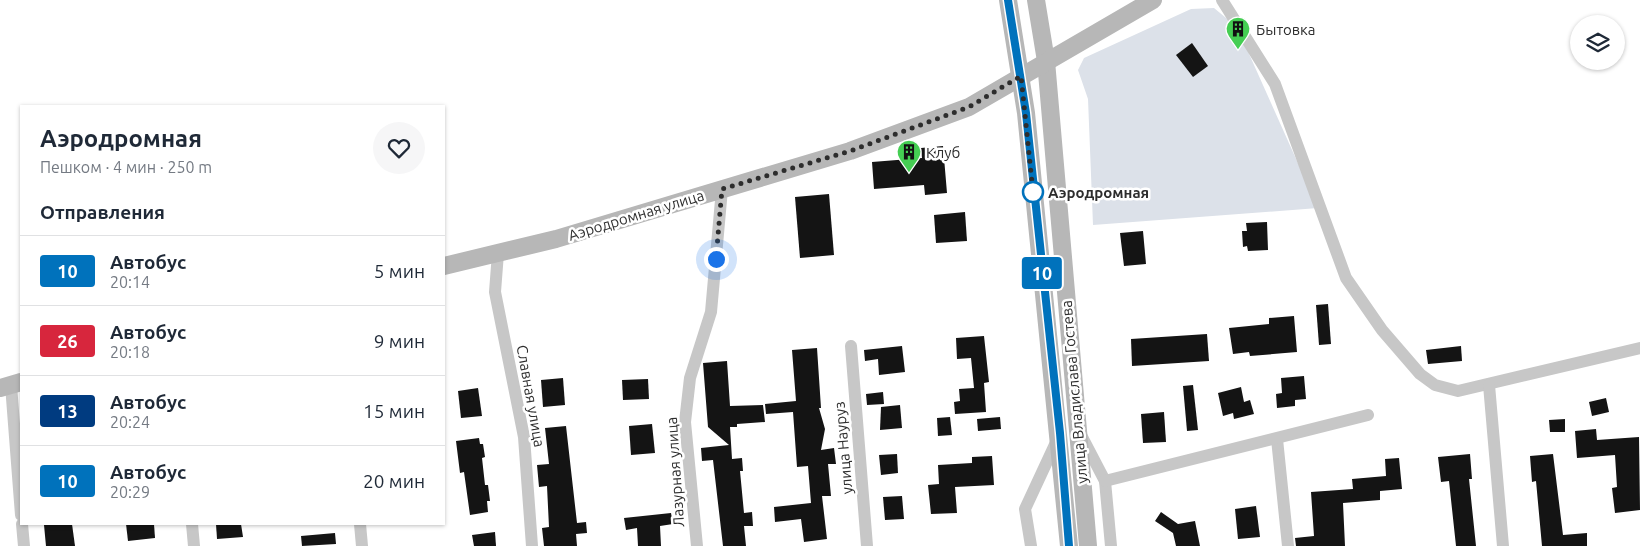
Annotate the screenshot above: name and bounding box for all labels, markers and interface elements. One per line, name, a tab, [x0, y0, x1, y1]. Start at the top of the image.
map controls	[1570, 15, 1625, 70]
button: layers	[1570, 15, 1625, 70]
building icon: Бытовка	[1225, 16, 1251, 50]
place label: Бытовка	[1256, 21, 1316, 38]
button: heart	[373, 122, 425, 174]
text: Аэродромная	[40, 125, 202, 152]
building icon: Клуб	[896, 139, 922, 173]
place label: Клуб	[926, 144, 960, 161]
text: Пешком · 4 мин · 250 m	[40, 158, 212, 176]
marker: Аэродромная	[1022, 181, 1044, 203]
place label: Аэродромная	[1048, 184, 1149, 201]
street label: Аэродромная улица	[566, 186, 706, 244]
text: Отправления	[40, 201, 165, 223]
your location	[704, 247, 729, 272]
text: Автобус	[110, 251, 186, 273]
line badge: 10	[1020, 257, 1064, 289]
text: 5 мин	[374, 260, 425, 282]
text: 10	[57, 261, 78, 281]
text: 10	[1032, 263, 1052, 283]
text: 20:14	[110, 273, 150, 291]
street label: улица Владислава Гостева	[1058, 300, 1090, 484]
text: Автобус	[110, 321, 186, 343]
text: 9 мин	[374, 330, 425, 352]
text: 26	[57, 331, 78, 351]
text: 20:18	[110, 343, 150, 361]
street label: Славная улица	[514, 344, 548, 448]
text: Автобус	[110, 391, 186, 413]
text: 15 мин	[363, 400, 425, 422]
text: 13	[57, 401, 78, 421]
street label: улица Науруз	[830, 401, 856, 495]
text: 20:24	[110, 413, 150, 431]
street label: Лазурная улица	[663, 416, 687, 528]
text: Автобус	[110, 461, 186, 483]
text: 20 мин	[363, 470, 425, 492]
text: 10	[57, 471, 78, 491]
text: 20:29	[110, 483, 150, 501]

